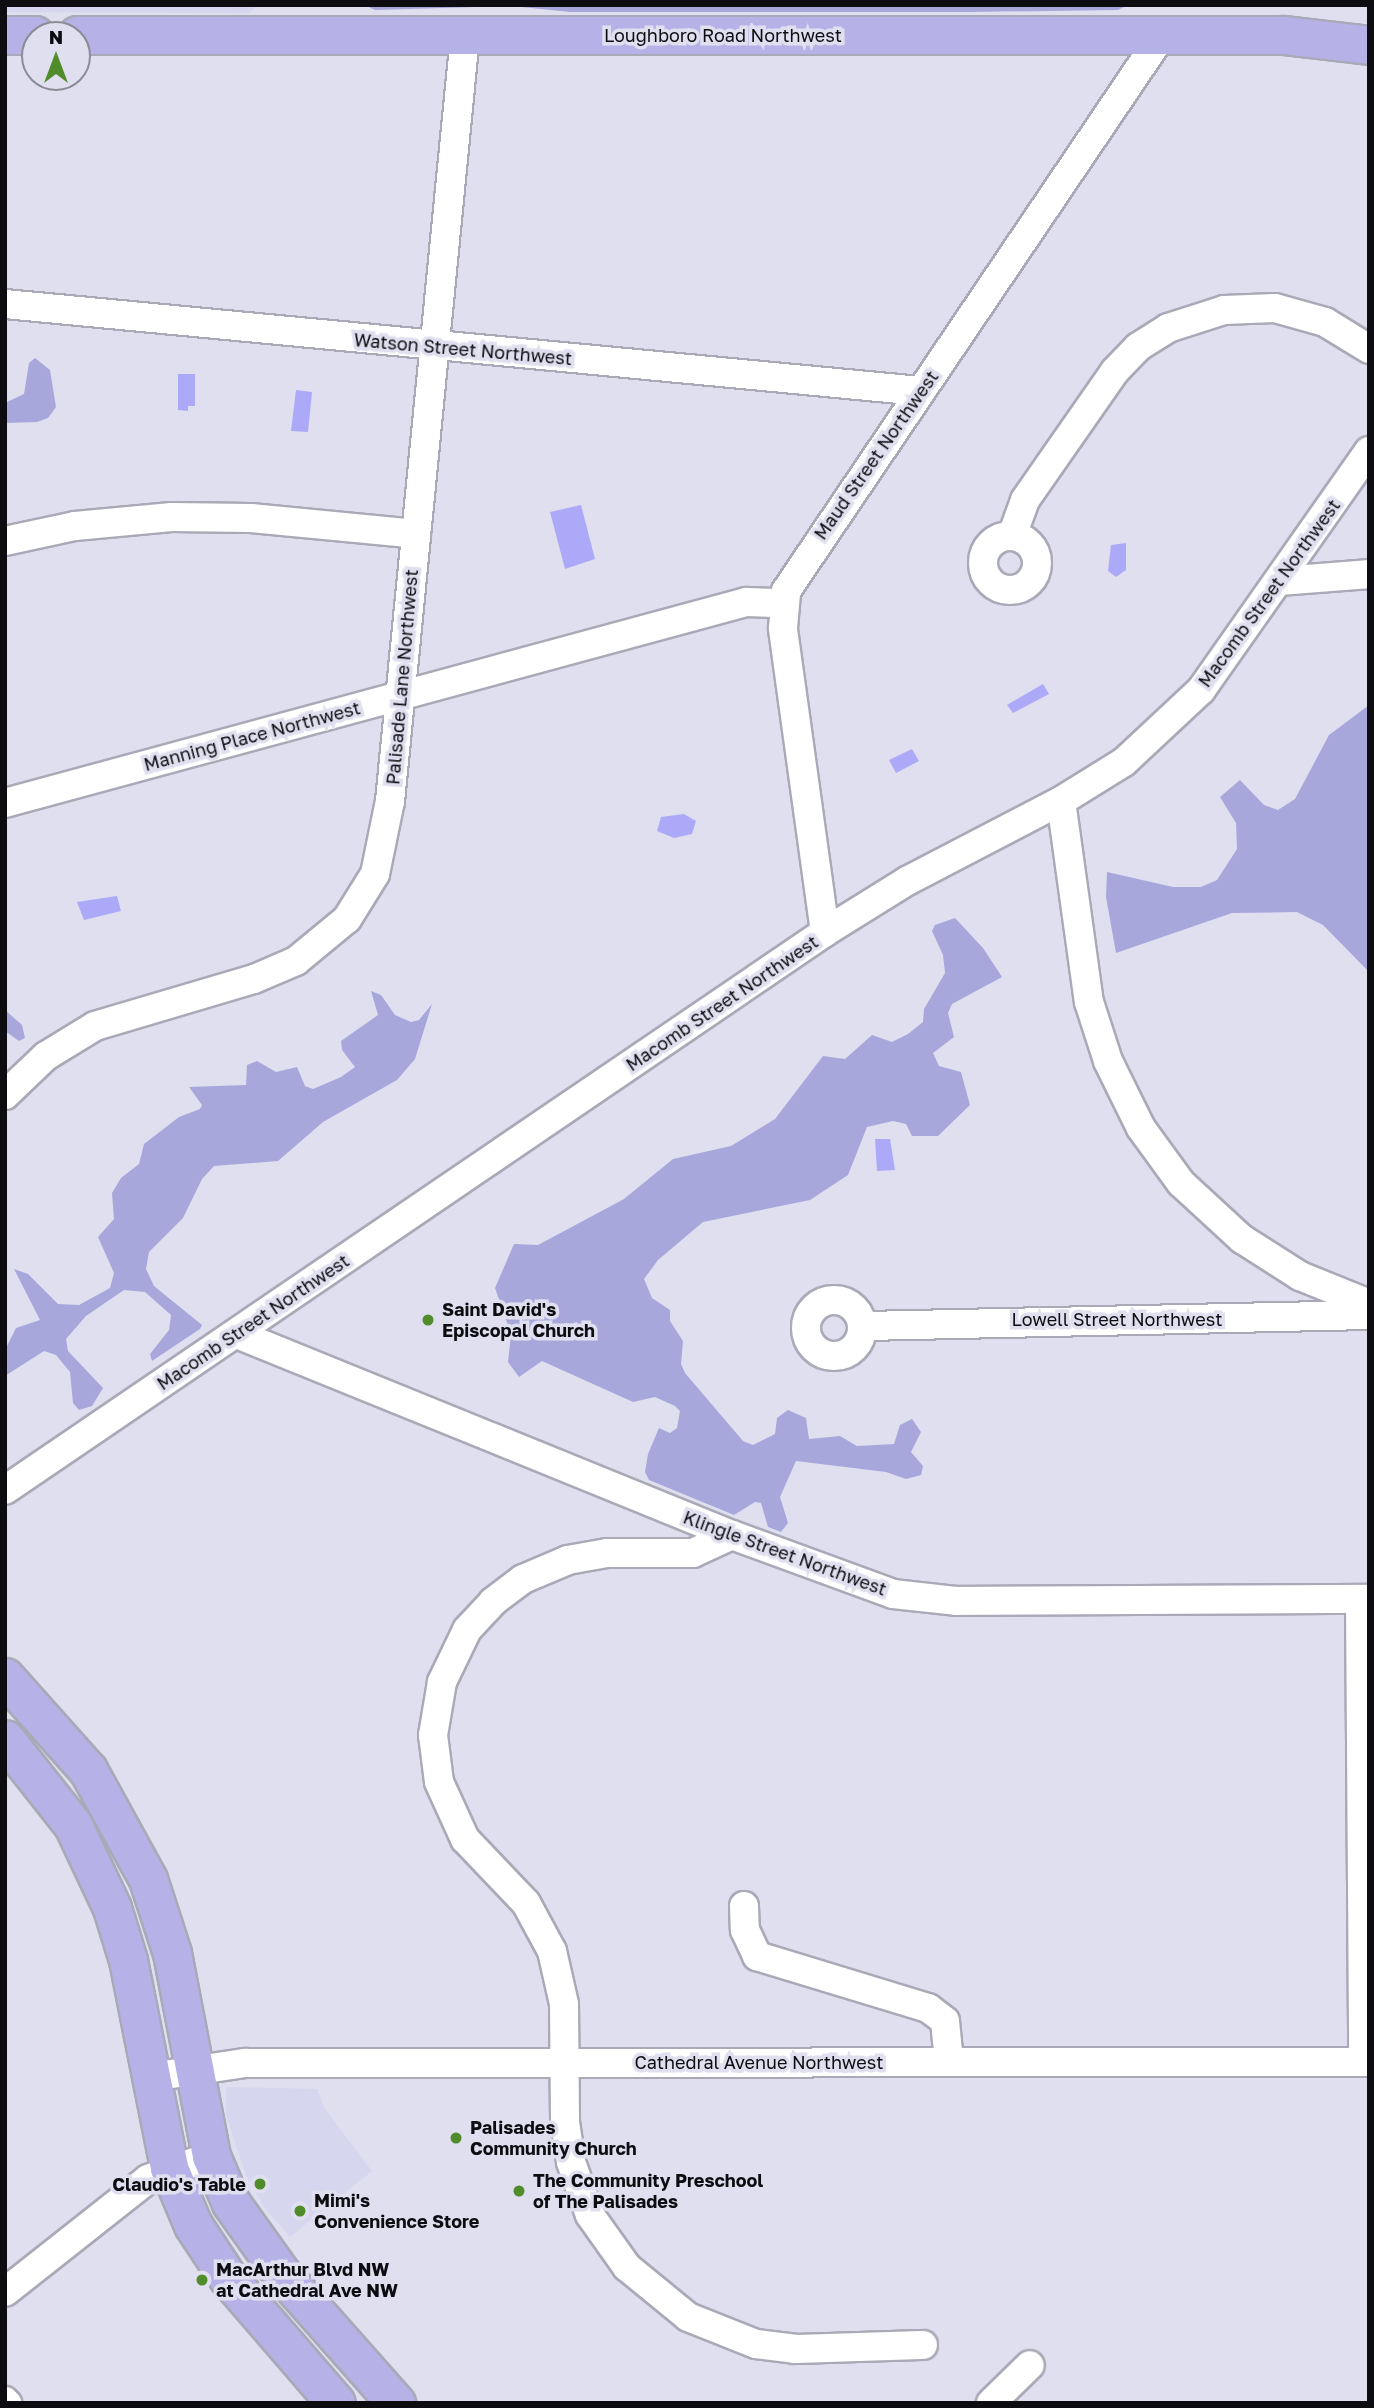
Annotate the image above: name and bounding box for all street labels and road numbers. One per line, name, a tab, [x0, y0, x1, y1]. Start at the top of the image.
street label: Loughboro Road Northwest	[604, 24, 842, 46]
street label: Watson Street Northwest	[353, 329, 573, 369]
street label: Maud Street Northwest	[809, 366, 943, 544]
street label: Macomb Street Northwest	[1194, 495, 1344, 691]
street label: Palisade Lane Northwest	[382, 568, 422, 786]
street label: Manning Place Northwest	[141, 697, 363, 775]
street label: Macomb Street Northwest	[622, 931, 822, 1075]
street label: Macomb Street Northwest	[153, 1250, 353, 1394]
street label: Lowell Street Northwest	[1012, 1308, 1222, 1330]
street label: Klingle Street Northwest	[680, 1506, 890, 1600]
street label: Cathedral Avenue Northwest	[635, 2051, 883, 2073]

